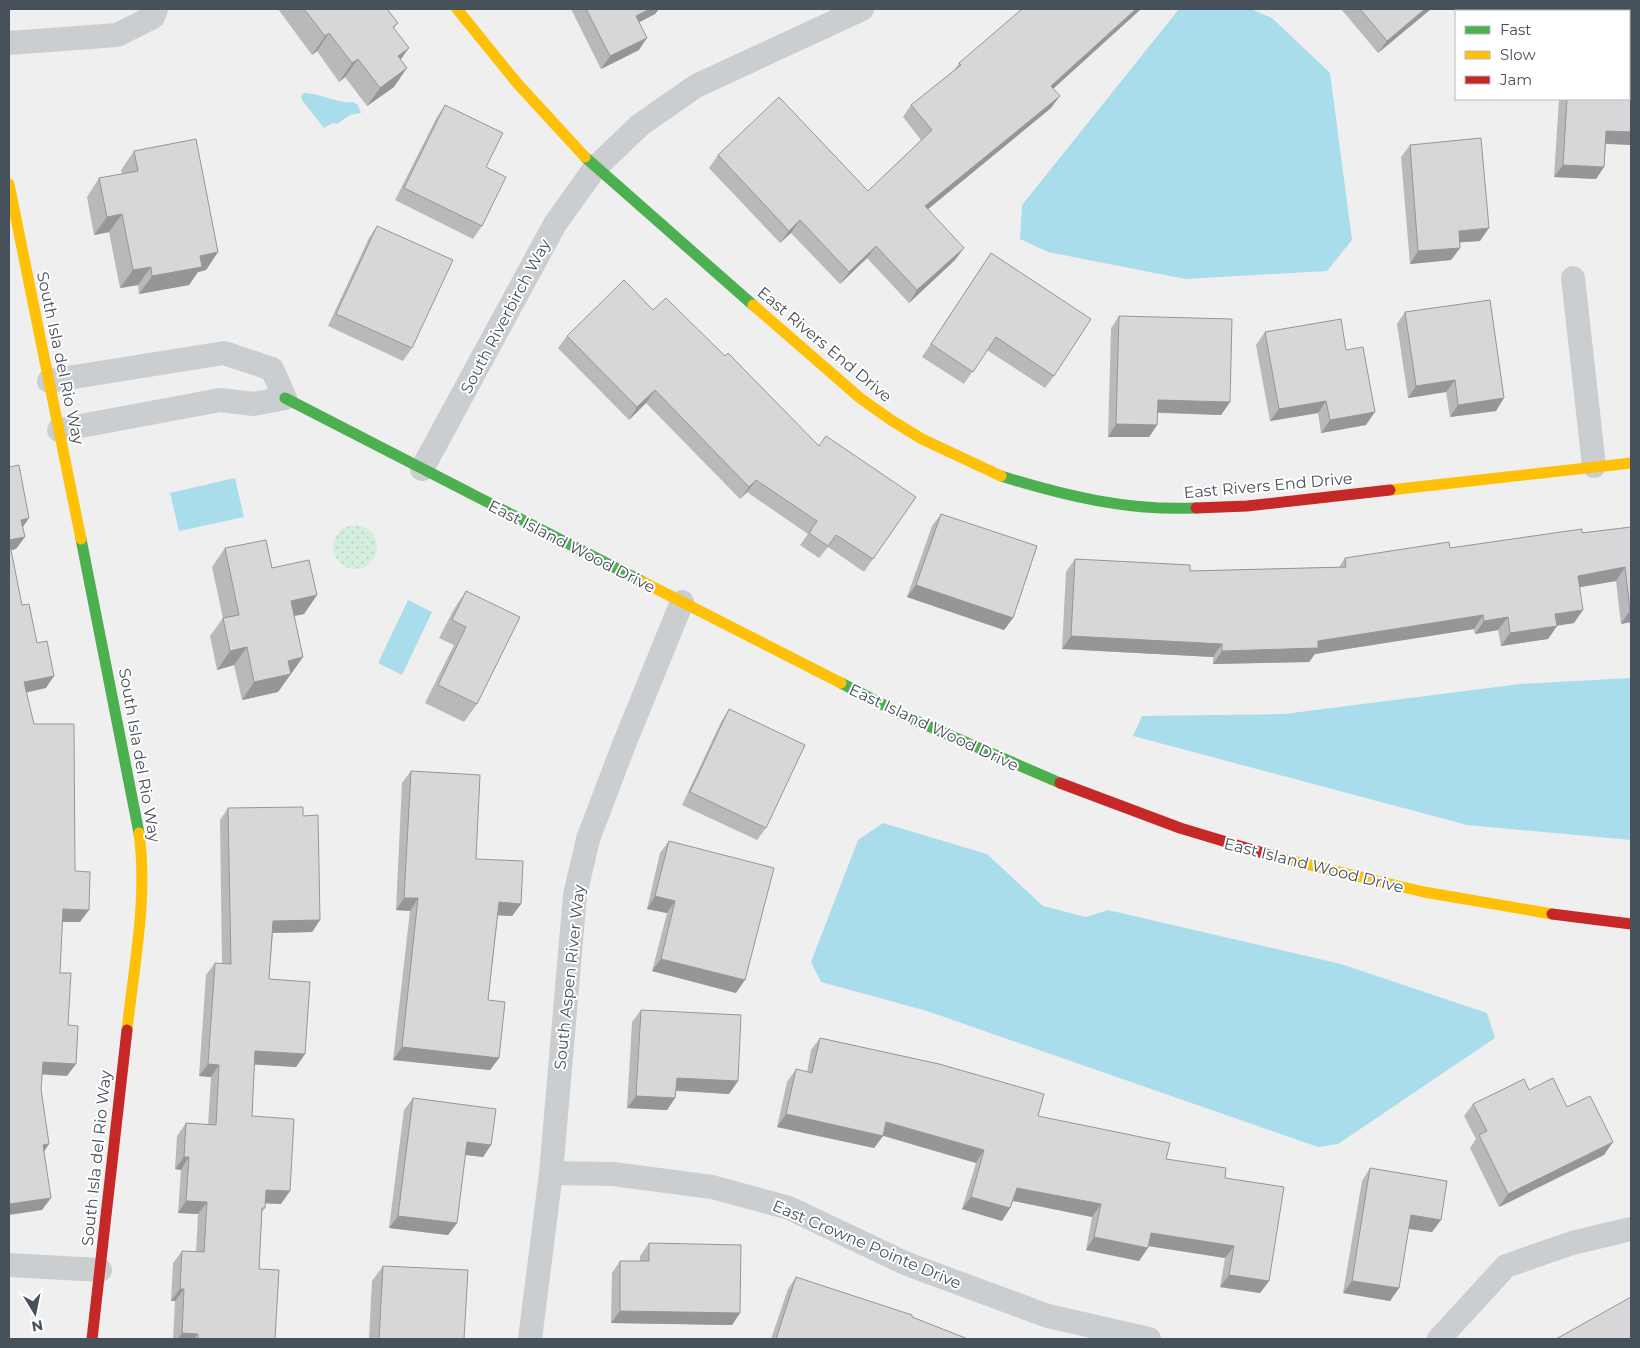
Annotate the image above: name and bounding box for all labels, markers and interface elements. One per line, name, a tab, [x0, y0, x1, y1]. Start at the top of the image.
legend	[1455, 10, 1630, 100]
text: Fast	[1500, 20, 1531, 39]
text: Slow	[1500, 45, 1536, 64]
text: Jam	[1499, 70, 1532, 89]
street label: South Riverbirch Way	[457, 235, 554, 397]
street label: South Isla del Rio Way	[33, 270, 88, 447]
street label: East Rivers End Drive	[754, 283, 896, 406]
street label: East Rivers End Drive	[1183, 469, 1353, 502]
street label: East Island Wood Drive	[485, 496, 658, 597]
street label: South Isla del Rio Way	[115, 667, 164, 844]
street label: East Island Wood Drive	[846, 680, 1021, 775]
street label: East Island Wood Drive	[1222, 834, 1406, 897]
street label: South Aspen River Way	[550, 883, 589, 1071]
street label: South Isla del Rio Way	[78, 1069, 115, 1247]
street label: East Crowne Pointe Drive	[770, 1196, 964, 1293]
north arrow	[10, 1288, 60, 1338]
text: N	[30, 1316, 44, 1336]

